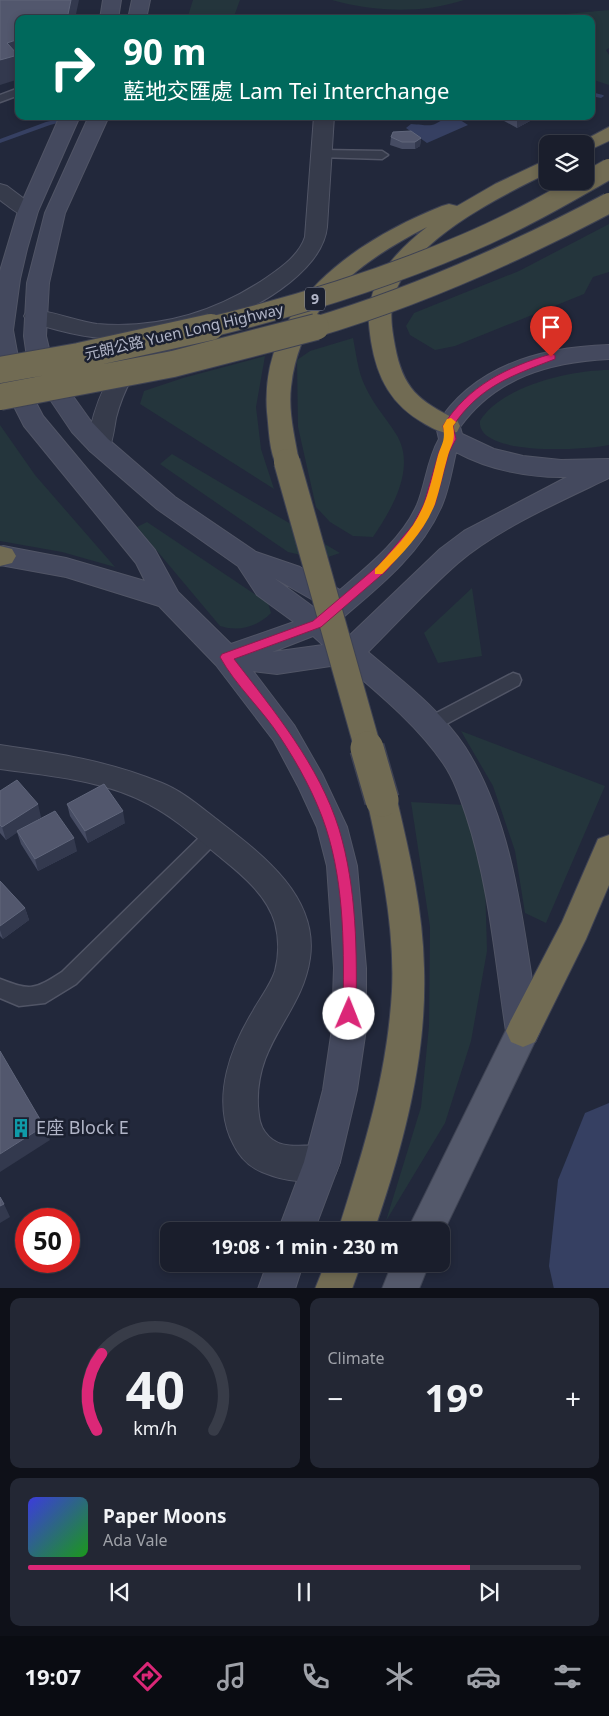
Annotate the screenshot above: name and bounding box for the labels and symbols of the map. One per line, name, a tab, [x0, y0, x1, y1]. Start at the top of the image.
road number: 9	[305, 288, 325, 310]
street label: 元朗公路 Yuen Long Highway	[82, 298, 286, 364]
pin	[530, 306, 572, 357]
position arrow	[322, 987, 374, 1039]
place label: E座 Block E	[36, 1115, 129, 1139]
building icon: E座 Block E	[10, 1117, 32, 1139]
speed limit sign: 50	[15, 1208, 80, 1273]

